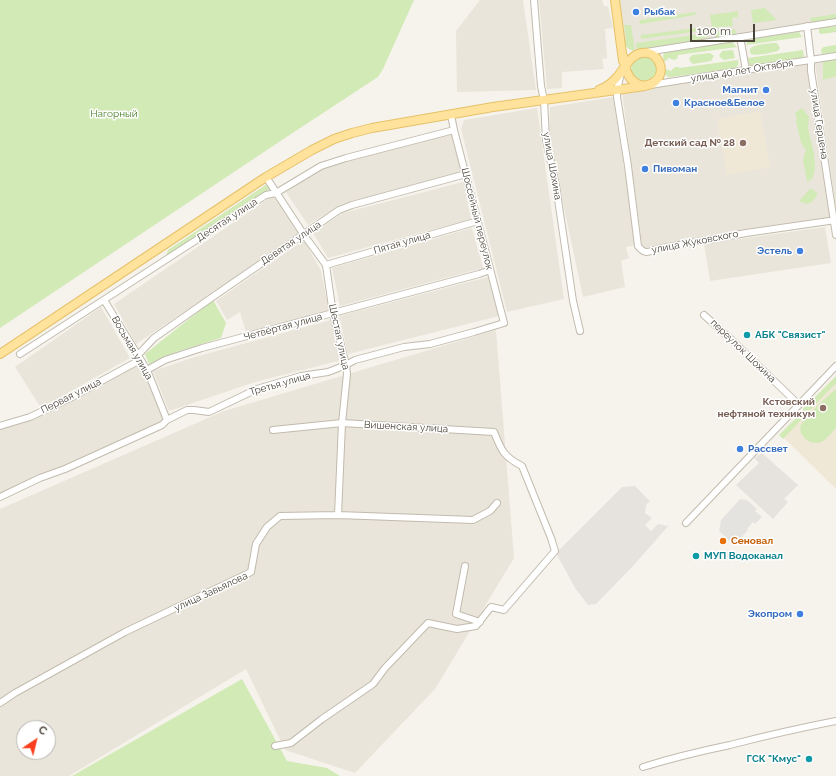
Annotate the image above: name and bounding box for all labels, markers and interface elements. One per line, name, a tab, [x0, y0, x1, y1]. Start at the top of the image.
place label: Рыбак	[644, 6, 675, 18]
marker: Рыбак	[631, 7, 641, 17]
scale bar	[692, 16, 757, 42]
text: 100 m	[697, 24, 731, 38]
street label: улица 40 лет Октября	[690, 57, 794, 85]
place label: Магнит	[722, 84, 758, 96]
marker: Магнит	[761, 85, 771, 95]
street label: улица Герцена	[808, 88, 830, 160]
place label: Красное&Белое	[684, 97, 764, 109]
marker: Красное&Белое	[671, 98, 681, 108]
park label: Нагорный	[90, 108, 138, 120]
street label: улица Шохина	[540, 131, 564, 201]
place label: Детский сад № 28	[644, 137, 735, 149]
marker: Детский сад № 28	[738, 138, 748, 148]
place label: Пивоман	[653, 163, 697, 175]
marker: Пивоман	[640, 164, 650, 174]
street label: Шоссейный переулок	[458, 167, 496, 271]
street label: Десятая улица	[194, 196, 260, 244]
street label: Девятая улица	[259, 218, 323, 268]
street label: улица Жуковского	[650, 228, 740, 256]
street label: Пятая улица	[372, 229, 432, 257]
place label: Эстель	[757, 245, 792, 257]
marker: Эстель	[795, 246, 805, 256]
street label: Шестая улица	[326, 303, 352, 371]
street label: Четвёртая улица	[242, 311, 324, 343]
street label: Восьмая улица	[109, 314, 155, 382]
street label: переулок Шохина	[708, 317, 778, 385]
place label: АБК "Связист"	[755, 329, 825, 341]
marker: АБК "Связист"	[742, 330, 752, 340]
street label: Третья улица	[248, 370, 312, 398]
street label: Первая улица	[39, 376, 103, 416]
place label: Кстовский нефтяной техникум	[717, 396, 815, 420]
marker: Кстовский нефтяной техникум	[818, 403, 828, 413]
street label: Вишенская улица	[364, 419, 448, 435]
place label: Рассвет	[748, 443, 788, 455]
marker: Рассвет	[735, 444, 745, 454]
place label: Сеновал	[731, 535, 773, 547]
marker: Сеновал	[718, 536, 728, 546]
place label: МУП Водоканал	[704, 550, 783, 562]
marker: МУП Водоканал	[691, 551, 701, 561]
street label: улица Завьялова	[172, 570, 250, 614]
place label: Экопром	[748, 608, 792, 620]
marker: Экопром	[795, 609, 805, 619]
north arrow	[16, 720, 56, 760]
text: С	[36, 723, 49, 738]
place label: ГСК "Кмус"	[747, 753, 801, 765]
marker: ГСК "Кмус"	[804, 754, 814, 764]

